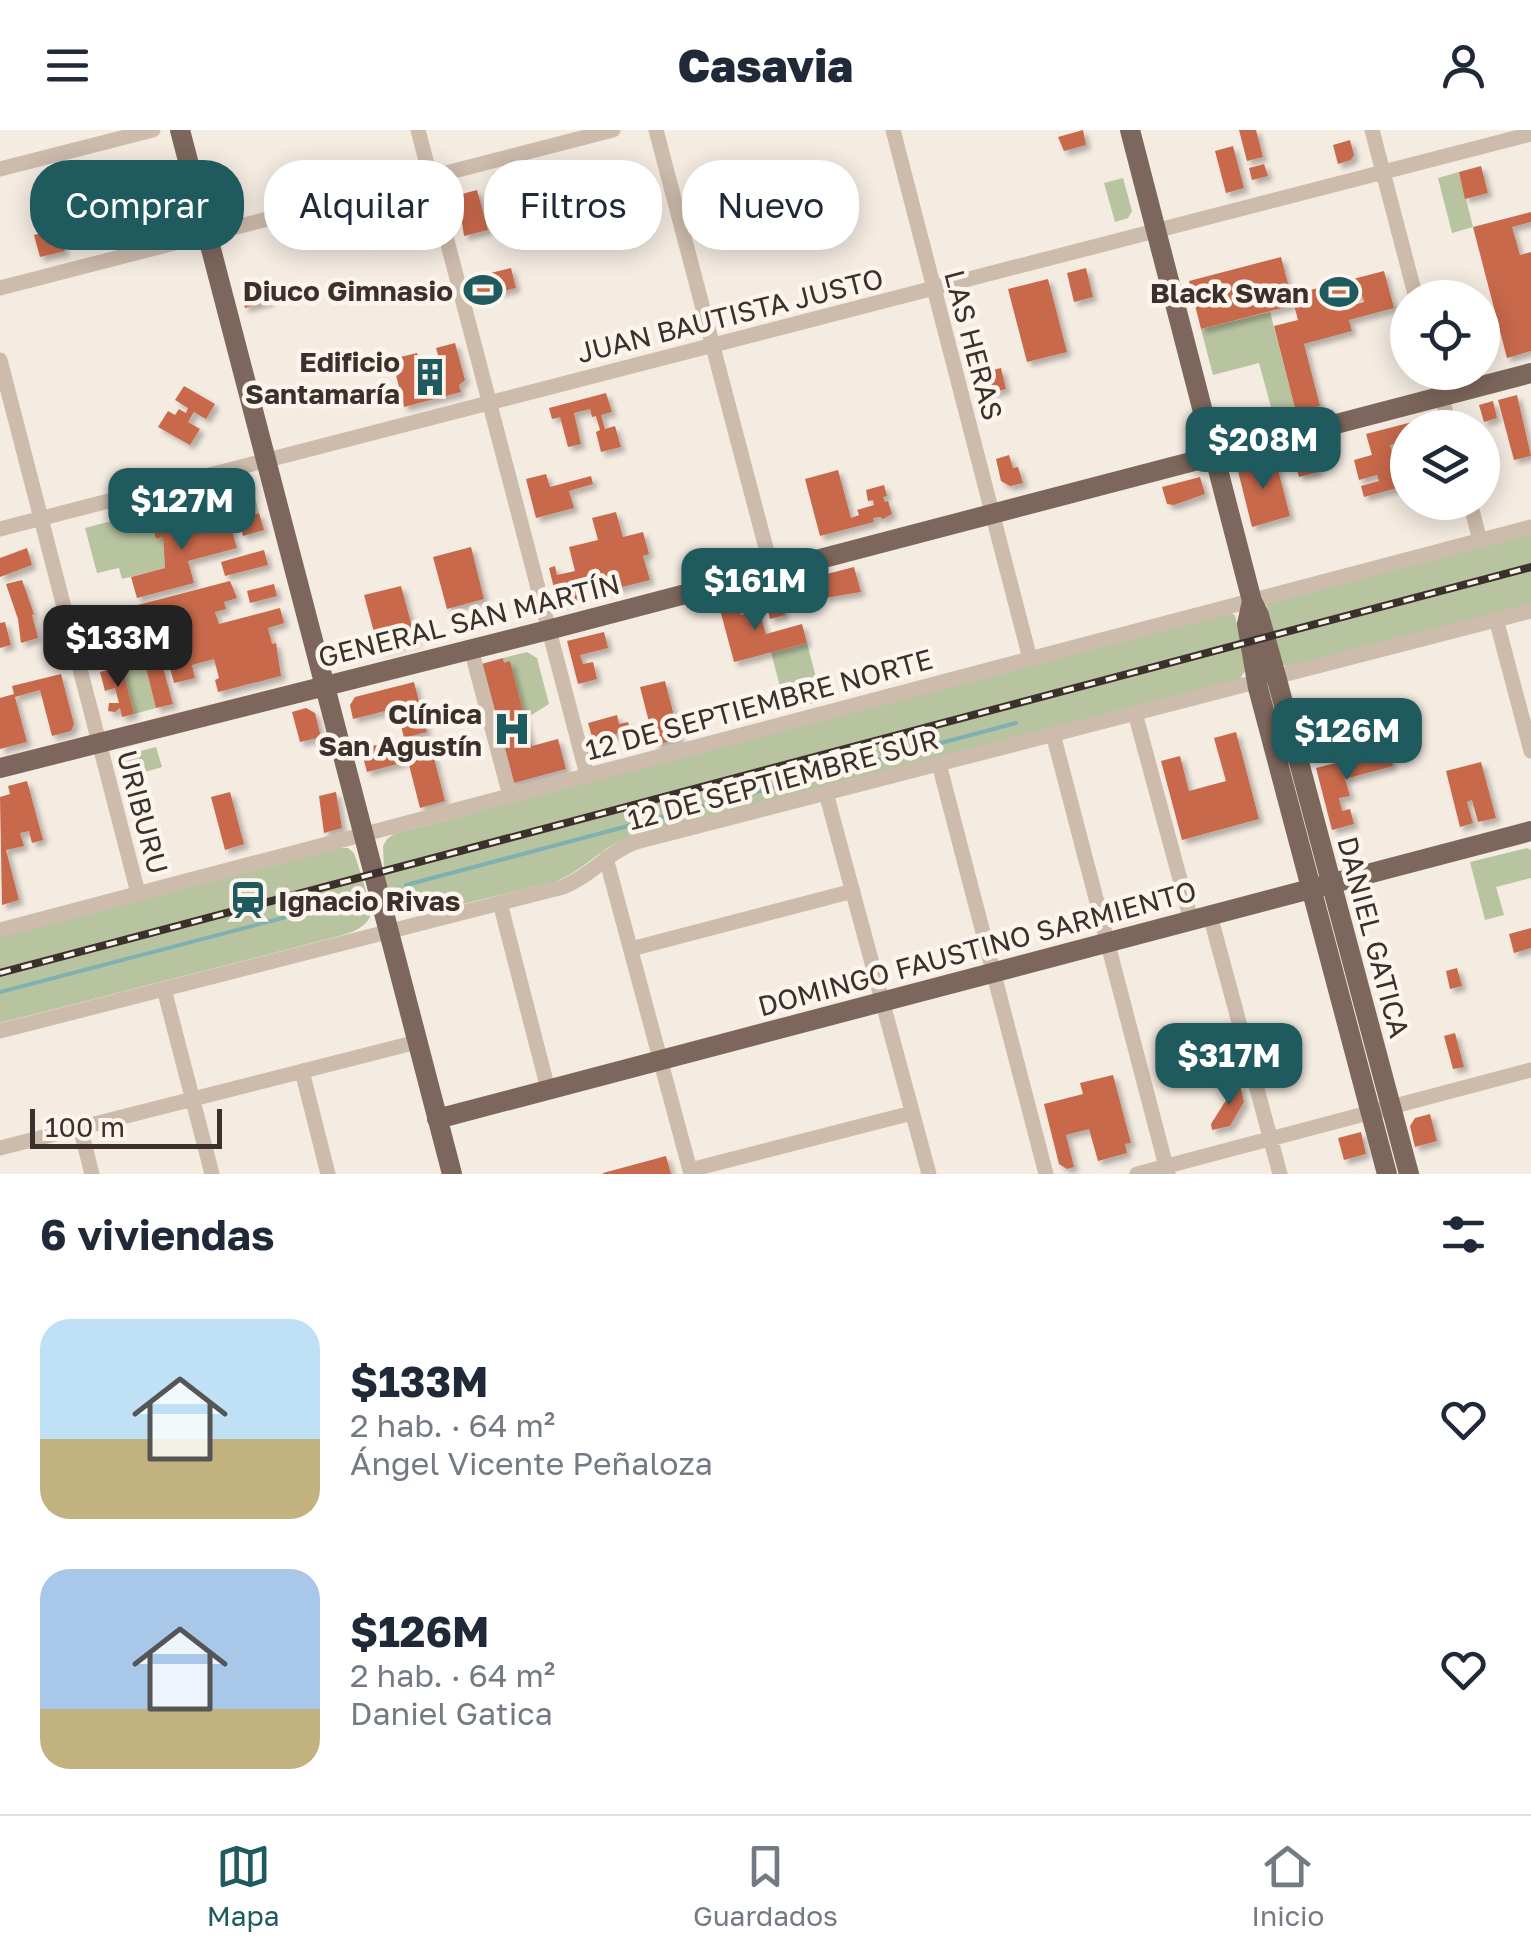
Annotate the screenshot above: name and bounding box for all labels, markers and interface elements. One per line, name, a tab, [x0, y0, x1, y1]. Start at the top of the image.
icon: menu	[40, 38, 95, 93]
text: Casavia	[678, 38, 853, 92]
icon: person	[1436, 38, 1491, 93]
chip: Comprar	[30, 160, 244, 250]
chip: Alquilar	[264, 160, 464, 250]
chip: Filtros	[484, 160, 662, 250]
chip: Nuevo	[682, 160, 859, 250]
street label: JUAN BAUTISTA JUSTO	[573, 261, 887, 369]
street label: LAS HERAS	[938, 266, 1010, 424]
sports icon: Diuco Gimnasio	[462, 269, 504, 311]
sports icon: Black Swan	[1318, 271, 1360, 313]
place label: Diuco Gimnasio	[243, 274, 453, 307]
place label: Black Swan	[1150, 276, 1309, 309]
map controls	[1390, 280, 1500, 520]
button: locate	[1390, 280, 1500, 390]
place label: Edificio Santamaría	[245, 345, 400, 410]
building icon: Edificio Santamaría	[409, 356, 451, 398]
pin: $208M	[1193, 407, 1333, 492]
button: layers	[1390, 410, 1500, 520]
text: $208M	[1208, 420, 1318, 458]
pin: $127M	[112, 468, 252, 553]
text: $127M	[130, 481, 234, 519]
pin: $161M	[685, 548, 825, 633]
text: $161M	[703, 561, 807, 599]
street label: GENERAL SAN MARTÍN	[315, 567, 623, 673]
pin: $133M	[48, 605, 188, 690]
text: $133M	[65, 618, 171, 656]
street label: 12 DE SEPTIEMBRE NORTE	[582, 642, 936, 766]
place label: Clínica San Agustín	[318, 697, 482, 762]
pin: $126M	[1277, 698, 1417, 783]
hospital icon: Clínica San Agustín	[491, 708, 533, 750]
text: $126M	[1294, 711, 1400, 749]
street label: 12 DE SEPTIEMBRE SUR	[624, 722, 942, 836]
street label: URIBURU	[111, 747, 175, 877]
street label: DANIEL GATICA	[1331, 833, 1417, 1041]
street label: DOMINGO FAUSTINO SARMIENTO	[754, 874, 1200, 1022]
station icon: Ignacio Rivas	[227, 879, 269, 921]
place label: Ignacio Rivas	[278, 884, 460, 917]
pin: $317M	[1159, 1023, 1299, 1108]
text: $317M	[1177, 1036, 1281, 1074]
scale bar	[30, 1104, 222, 1148]
text: 100 m	[45, 1110, 125, 1143]
icon: filters	[1436, 1207, 1491, 1262]
text: 6 viviendas	[40, 1209, 275, 1259]
text: $133M	[350, 1356, 488, 1406]
icon: home	[120, 1359, 240, 1479]
icon: heart	[1436, 1392, 1491, 1447]
text: 2 hab. · 64 m²	[350, 1406, 555, 1444]
text: Ángel Vicente Peñaloza	[350, 1444, 713, 1482]
text: $126M	[350, 1606, 489, 1656]
icon: home	[120, 1609, 240, 1729]
icon: heart	[1436, 1642, 1491, 1697]
text: 2 hab. · 64 m²	[350, 1656, 555, 1694]
text: Daniel Gatica	[350, 1694, 553, 1732]
tab: Mapa	[207, 1839, 280, 1932]
tab: Guardados	[693, 1839, 838, 1932]
tab: Inicio	[1251, 1839, 1324, 1932]

